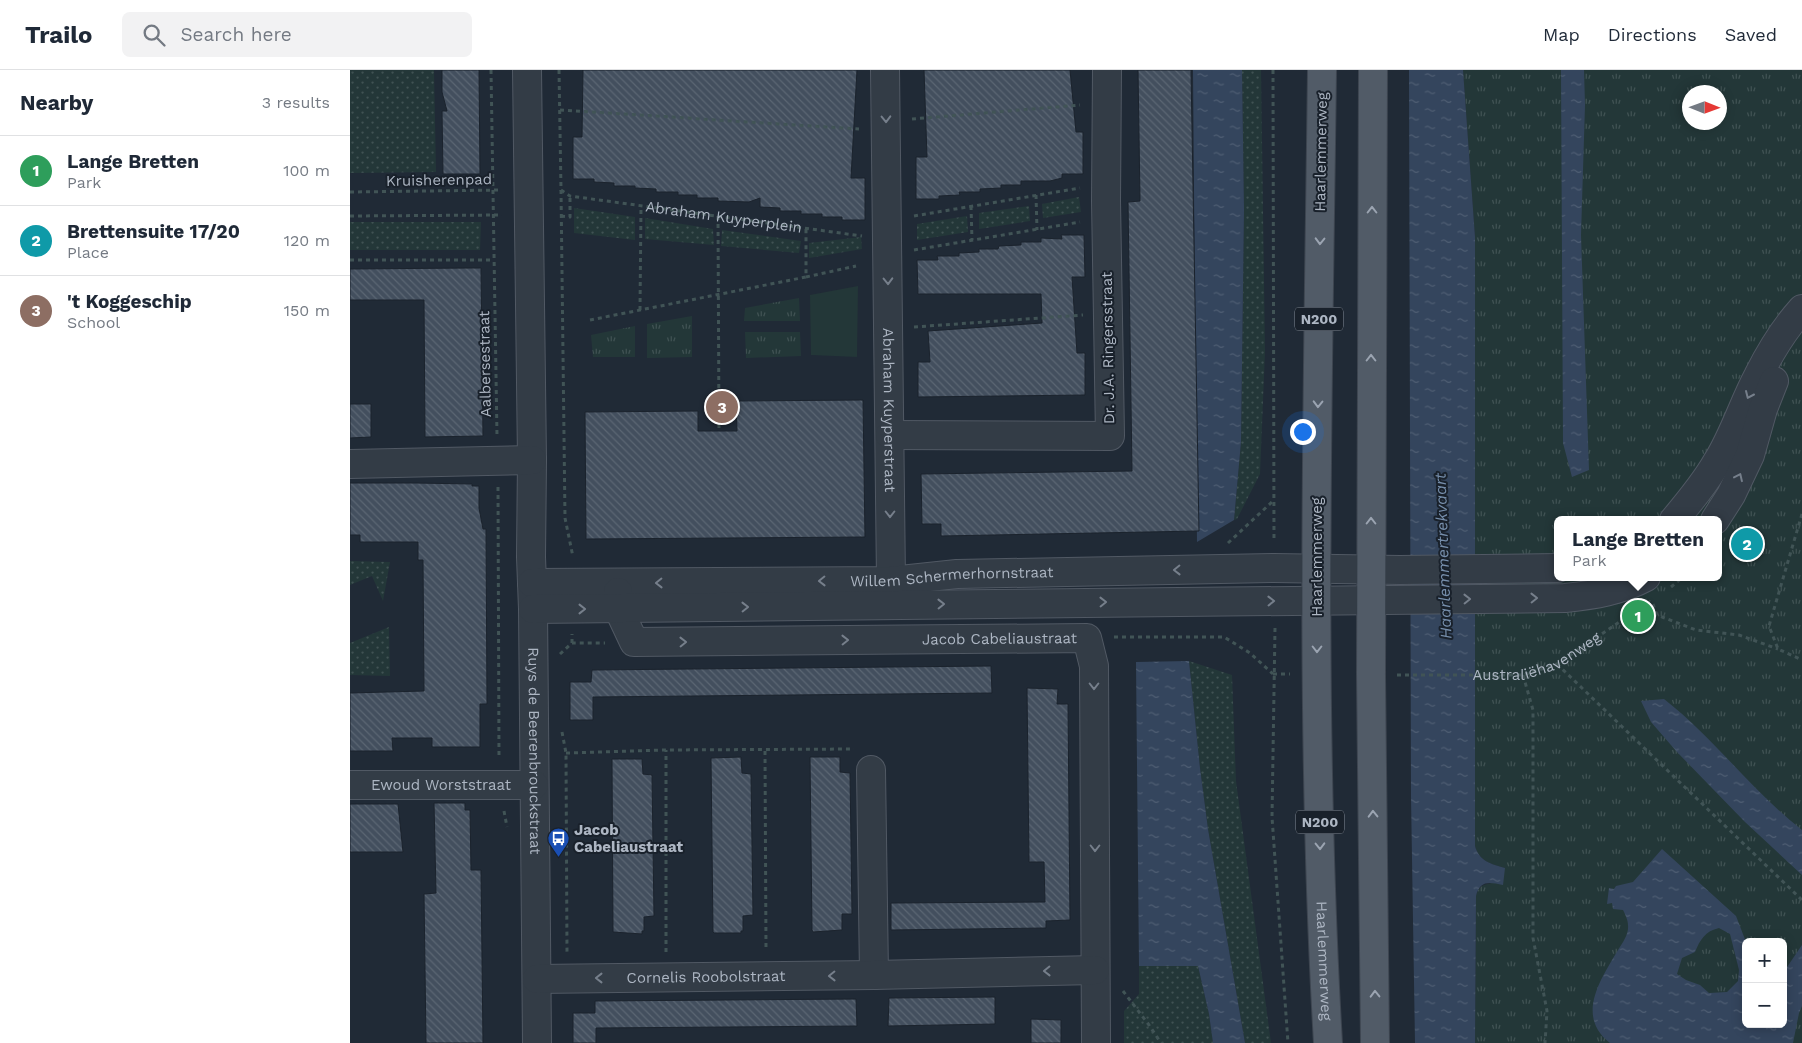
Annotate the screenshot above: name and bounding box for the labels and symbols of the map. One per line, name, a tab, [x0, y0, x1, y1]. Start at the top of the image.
north arrow	[1682, 85, 1727, 130]
street label: Haarlemmerweg	[1311, 92, 1331, 212]
one-way arrow	[881, 115, 891, 123]
street label: Kruisherenpad	[386, 170, 492, 190]
street label: Abraham Kuyperplein	[644, 197, 803, 237]
one-way arrow	[1367, 206, 1377, 214]
one-way arrow	[1315, 238, 1325, 245]
street label: Dr. J.A. Ringersstraat	[1098, 271, 1118, 424]
one-way arrow	[883, 278, 893, 285]
road number: N200	[1295, 308, 1343, 330]
street label: Aalbersestraat	[475, 310, 495, 417]
street label: Abraham Kuyperstraat	[879, 328, 899, 493]
one-way arrow	[1366, 354, 1376, 362]
pin: 3	[706, 388, 738, 426]
one-way arrow	[1745, 390, 1756, 399]
one-way arrow	[1313, 400, 1323, 408]
your location	[1290, 419, 1316, 445]
water label: Haarlemmertrekvaart	[1431, 472, 1455, 639]
one-way arrow	[1733, 474, 1743, 483]
street label: Haarlemmerweg	[1308, 497, 1326, 617]
one-way arrow	[885, 510, 895, 518]
one-way arrow	[1366, 517, 1376, 524]
pin: 2	[1731, 525, 1763, 563]
street label: Willem Schermerhornstraat	[850, 563, 1054, 590]
one-way arrow	[1172, 565, 1180, 575]
one-way arrow	[818, 576, 826, 586]
one-way arrow	[655, 578, 663, 588]
one-way arrow	[1530, 593, 1538, 603]
one-way arrow	[1463, 594, 1471, 604]
one-way arrow	[1268, 596, 1275, 606]
one-way arrow	[1100, 597, 1108, 607]
pin: 1	[1622, 597, 1654, 635]
one-way arrow	[938, 599, 945, 609]
one-way arrow	[741, 601, 749, 612]
one-way arrow	[578, 604, 586, 614]
street label: Australiëhavenweg	[1472, 628, 1604, 684]
street label: Jacob Cabeliaustraat	[922, 629, 1078, 648]
one-way arrow	[842, 635, 849, 645]
one-way arrow	[679, 637, 687, 647]
one-way arrow	[1312, 645, 1322, 653]
street label: Ruys de Beerenbrouckstraat	[524, 647, 544, 855]
one-way arrow	[1089, 682, 1099, 690]
street label: Ewoud Worststraat	[371, 776, 512, 794]
road number: N200	[1296, 810, 1344, 834]
one-way arrow	[1368, 810, 1378, 818]
place label: Jacob Cabeliaustraat	[574, 821, 683, 856]
bus stop icon: Jacob Cabeliaustraat	[546, 827, 570, 858]
one-way arrow	[1315, 842, 1326, 850]
one-way arrow	[1090, 845, 1100, 853]
street label: Haarlemmerweg	[1312, 901, 1336, 1021]
one-way arrow	[1043, 966, 1050, 976]
street label: Cornelis Roobolstraat	[626, 967, 786, 987]
one-way arrow	[828, 971, 836, 981]
one-way arrow	[595, 973, 603, 983]
one-way arrow	[1370, 990, 1380, 998]

